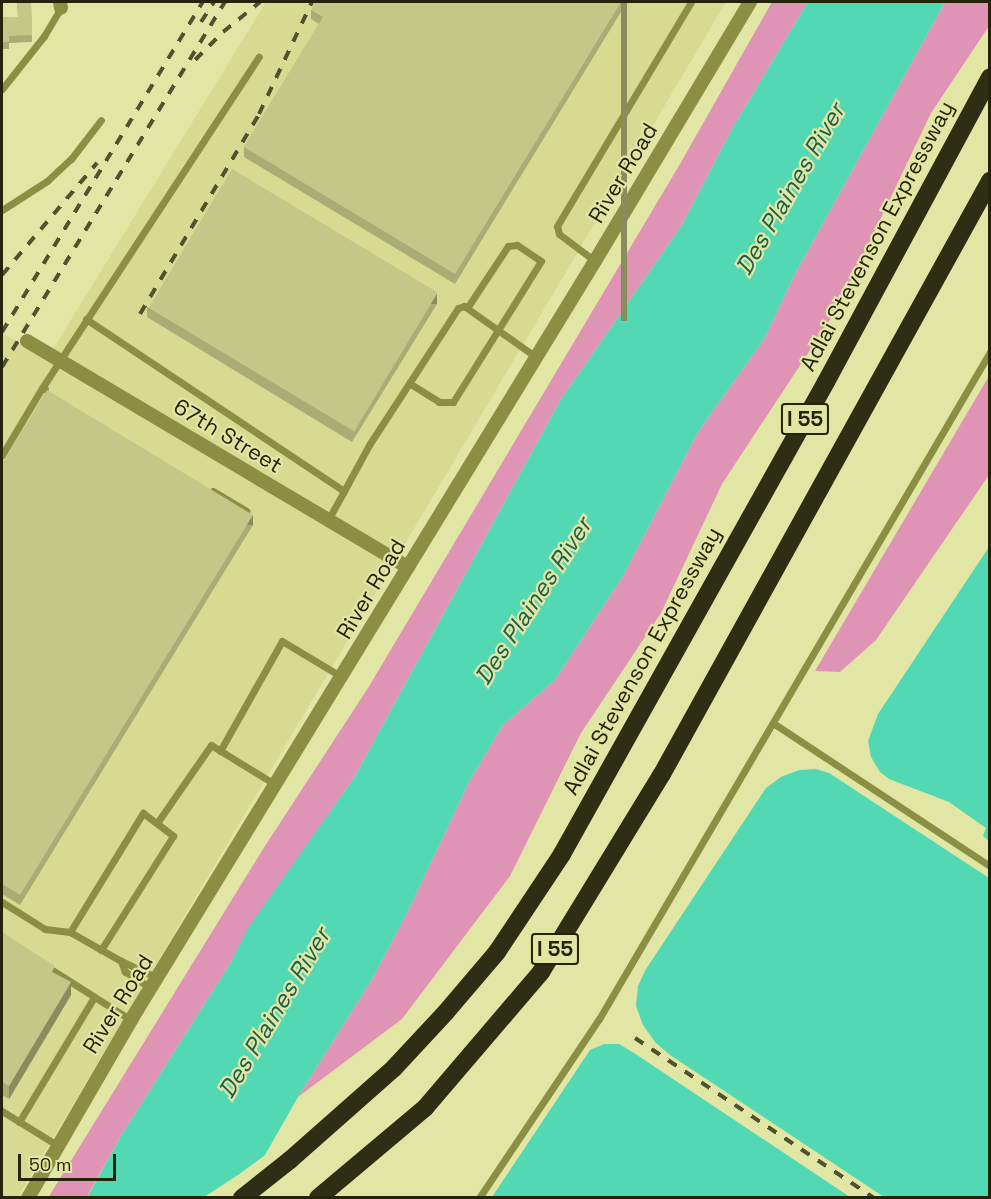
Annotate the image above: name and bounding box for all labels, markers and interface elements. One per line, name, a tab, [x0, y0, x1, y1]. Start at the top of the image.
street label: Adlai Stevenson Expressway	[794, 97, 960, 375]
water label: Des Plaines River	[729, 98, 851, 280]
street label: River Road	[583, 118, 663, 228]
street label: 67th Street	[169, 393, 287, 479]
road number: I 55	[780, 401, 830, 437]
water label: Des Plaines River	[468, 512, 598, 690]
street label: Adlai Stevenson Expressway	[557, 523, 727, 799]
street label: River Road	[331, 534, 411, 644]
water label: Des Plaines River	[212, 923, 336, 1103]
road number: I 55	[530, 931, 580, 967]
street label: River Road	[77, 950, 159, 1058]
scale bar	[21, 1142, 118, 1180]
text: 50 m	[29, 1153, 71, 1176]

